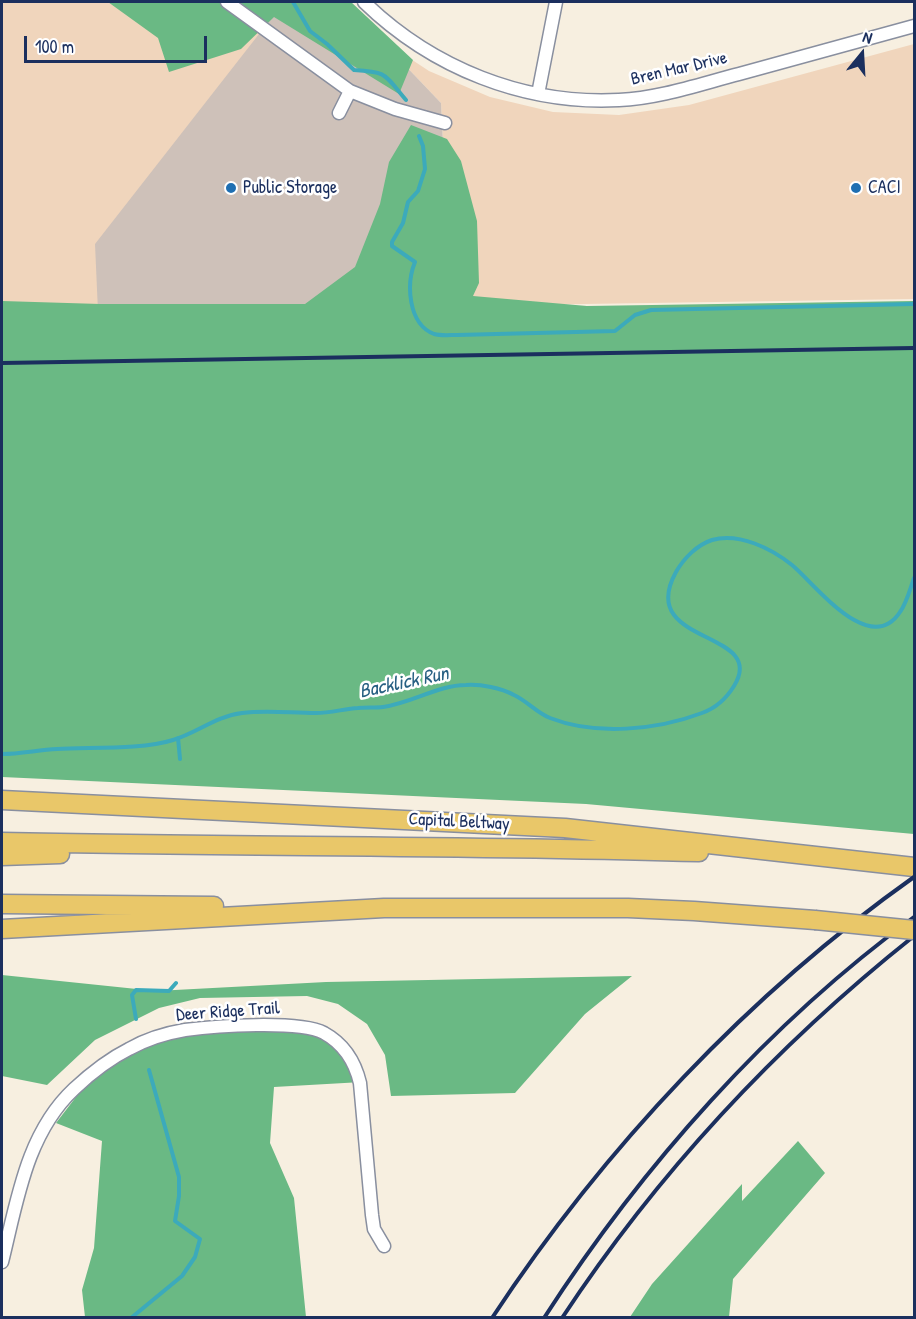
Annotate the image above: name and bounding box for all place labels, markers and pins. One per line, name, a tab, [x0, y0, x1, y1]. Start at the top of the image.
place label: Public Storage	[243, 177, 337, 199]
place label: CACI	[868, 177, 901, 199]
marker: Public Storage	[224, 181, 238, 195]
marker: CACI	[849, 181, 863, 195]

